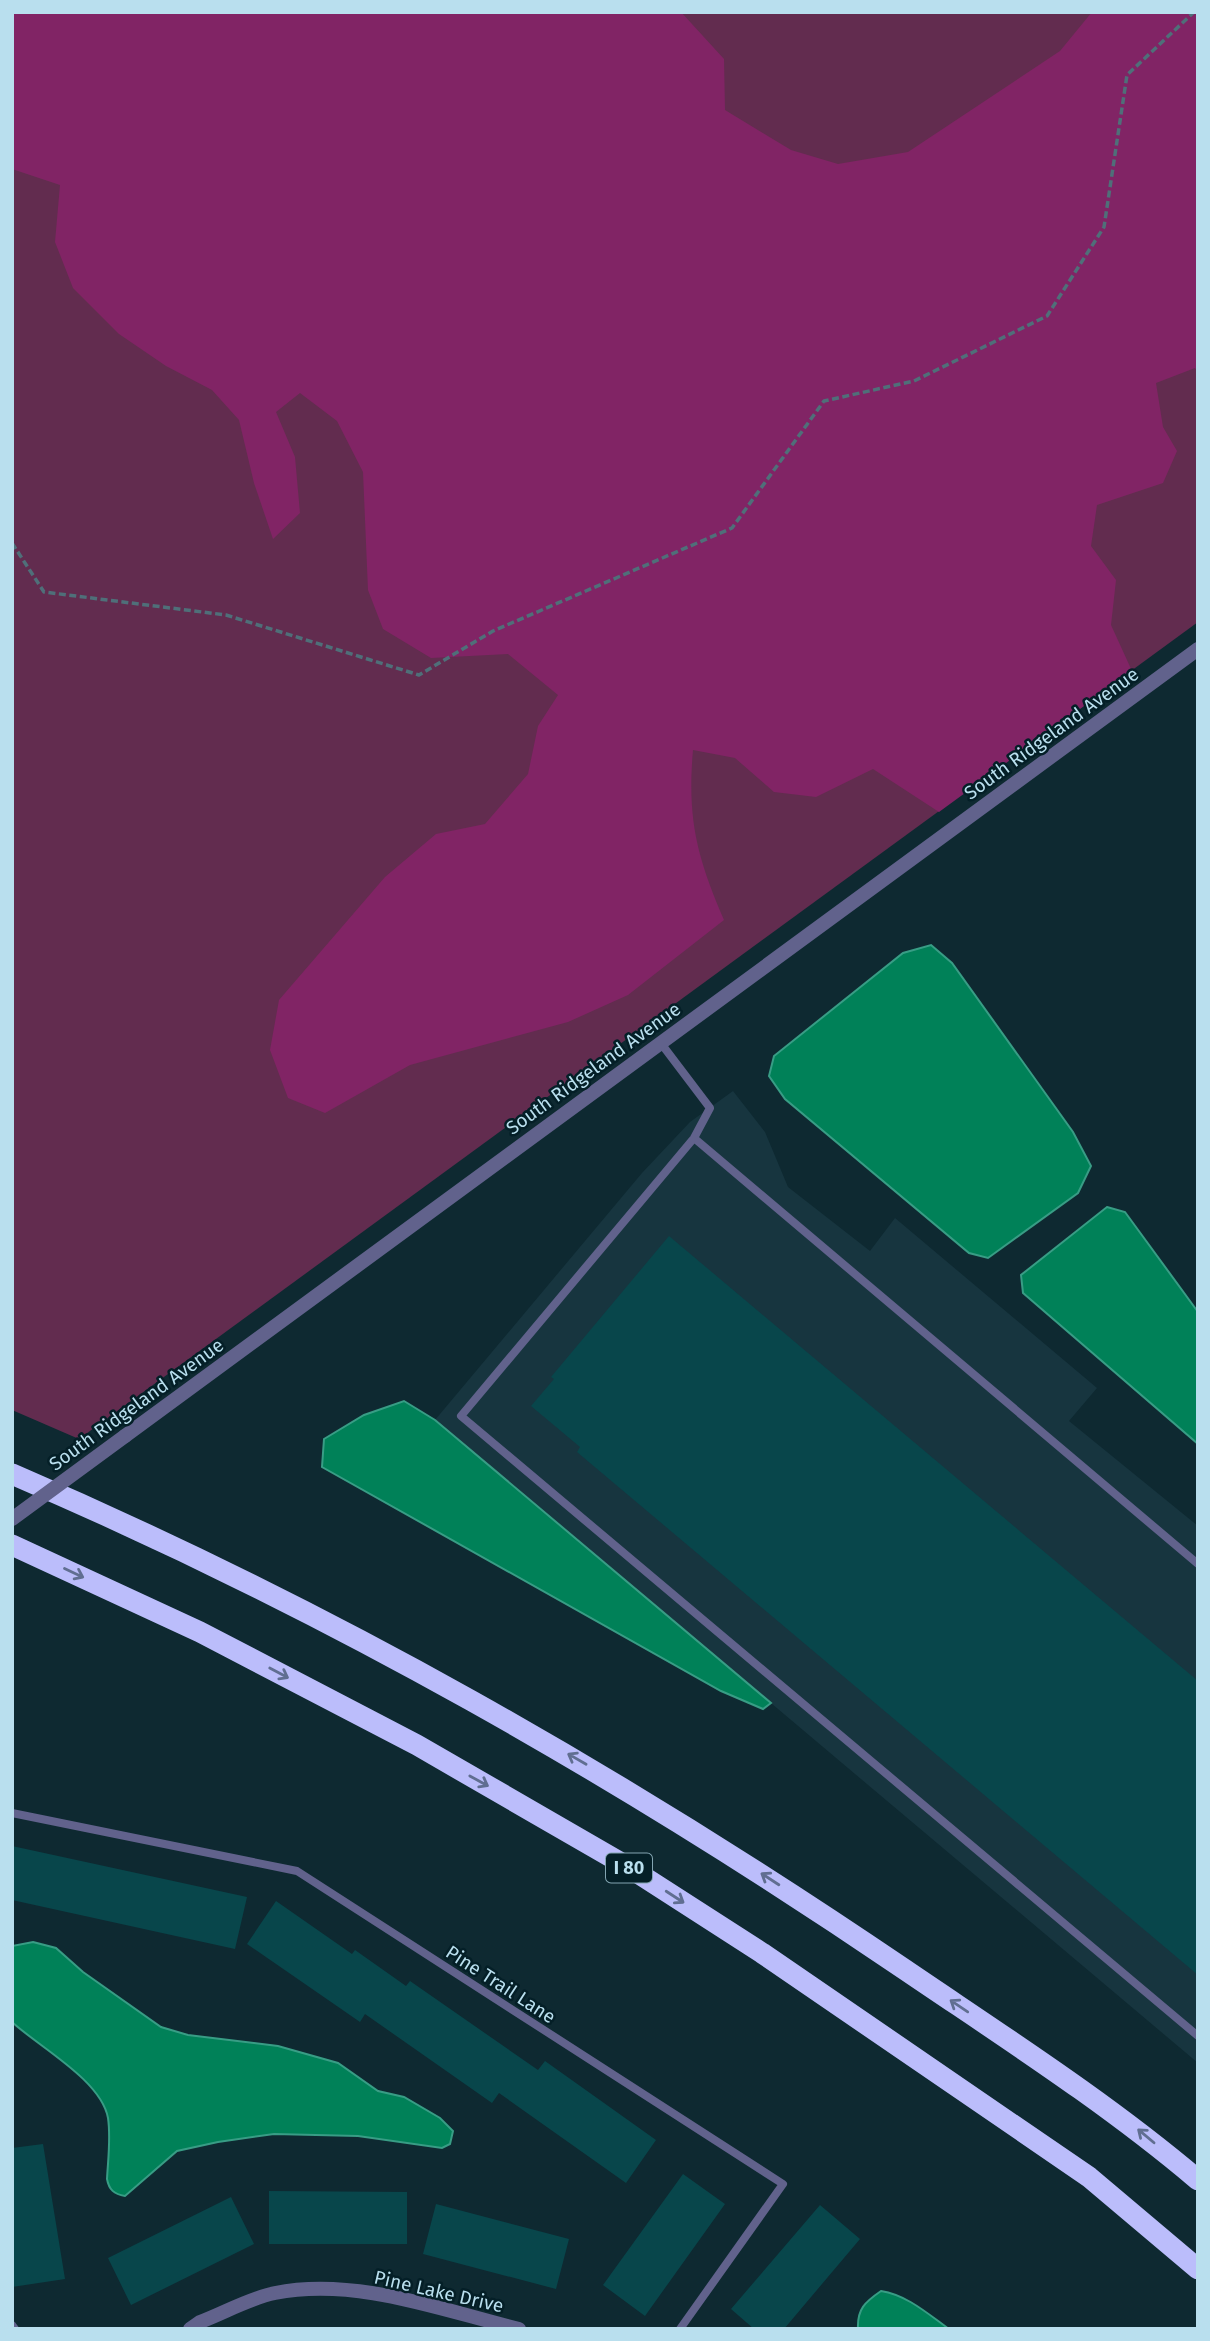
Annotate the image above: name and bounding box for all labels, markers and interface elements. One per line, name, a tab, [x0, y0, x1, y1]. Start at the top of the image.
street label: South Ridgeland Avenue	[960, 662, 1143, 804]
street label: South Ridgeland Avenue	[502, 997, 685, 1139]
street label: South Ridgeland Avenue	[45, 1333, 228, 1475]
one-way arrow	[63, 1567, 85, 1580]
one-way arrow	[268, 1667, 289, 1680]
one-way arrow	[567, 1752, 587, 1766]
one-way arrow	[469, 1774, 489, 1788]
road number: I 80	[606, 1854, 652, 1882]
one-way arrow	[761, 1872, 780, 1887]
one-way arrow	[664, 1890, 684, 1904]
street label: Pine Trail Lane	[442, 1940, 560, 2028]
one-way arrow	[950, 1999, 969, 2013]
one-way arrow	[1137, 2128, 1155, 2144]
street label: Pine Lake Drive	[372, 2265, 506, 2318]

